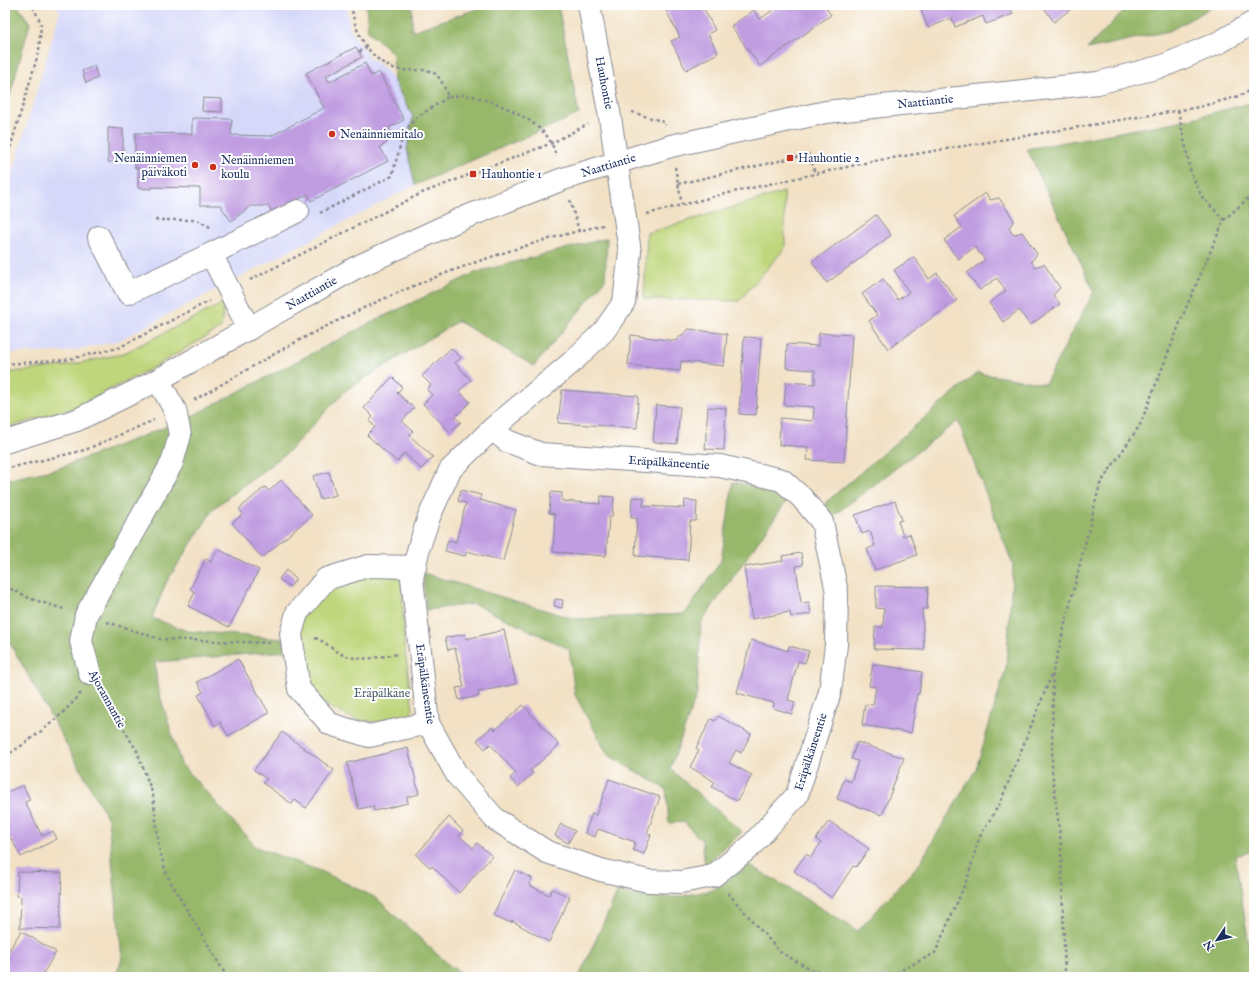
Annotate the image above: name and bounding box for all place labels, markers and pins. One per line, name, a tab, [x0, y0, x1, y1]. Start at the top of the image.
place label: Nenäinniemitalo	[340, 127, 424, 142]
marker: Nenäinniemitalo	[327, 129, 337, 139]
place label: Nenäinniemen päiväkoti	[114, 151, 188, 181]
place label: Hauhontie 2	[798, 151, 860, 166]
place label: Nenäinniemen koulu	[221, 153, 295, 182]
marker: Hauhontie 2	[785, 153, 795, 163]
marker: Nenäinniemen päiväkoti	[190, 160, 200, 170]
marker: Nenäinniemen koulu	[208, 162, 218, 172]
place label: Hauhontie 1	[481, 167, 542, 182]
marker: Hauhontie 1	[468, 169, 478, 179]

